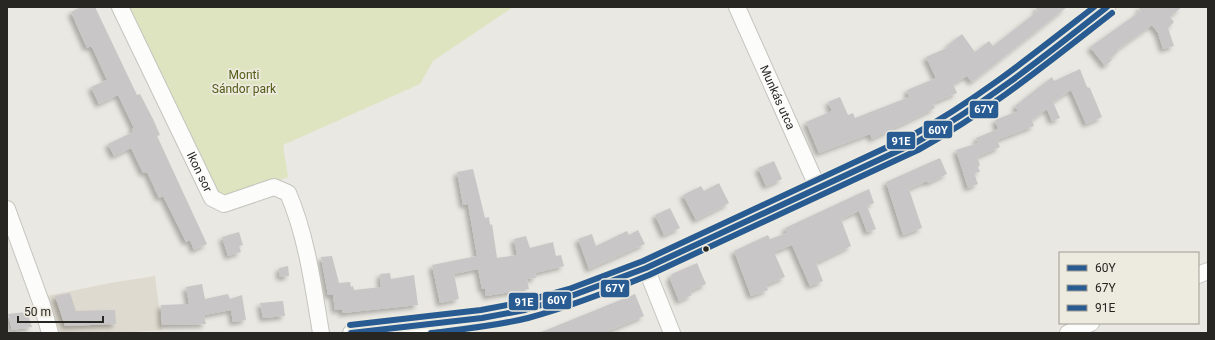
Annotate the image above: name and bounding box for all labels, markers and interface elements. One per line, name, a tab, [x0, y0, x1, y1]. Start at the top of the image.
street label: Munkás utca	[757, 63, 798, 132]
park label: Monti Sándor park	[212, 68, 277, 96]
line badge: 67Y	[969, 100, 999, 119]
text: 67Y	[974, 103, 994, 116]
line badge: 60Y	[923, 120, 953, 139]
text: 60Y	[928, 124, 948, 137]
line badge: 91E	[886, 131, 916, 150]
text: 91E	[892, 135, 910, 148]
street label: Ikon sor	[184, 149, 215, 194]
unlabelled marker	[701, 244, 711, 254]
legend	[1059, 252, 1199, 324]
text: 60Y	[1095, 261, 1116, 275]
line badge: 67Y	[600, 279, 630, 298]
text: 67Y	[1095, 281, 1116, 295]
text: 67Y	[605, 282, 625, 295]
line badge: 60Y	[542, 291, 572, 310]
line badge: 91E	[508, 292, 539, 311]
text: 60Y	[547, 294, 567, 307]
text: 91E	[515, 296, 533, 309]
scale bar	[18, 298, 103, 324]
text: 91E	[1095, 301, 1115, 315]
text: 50 m	[24, 305, 51, 319]

